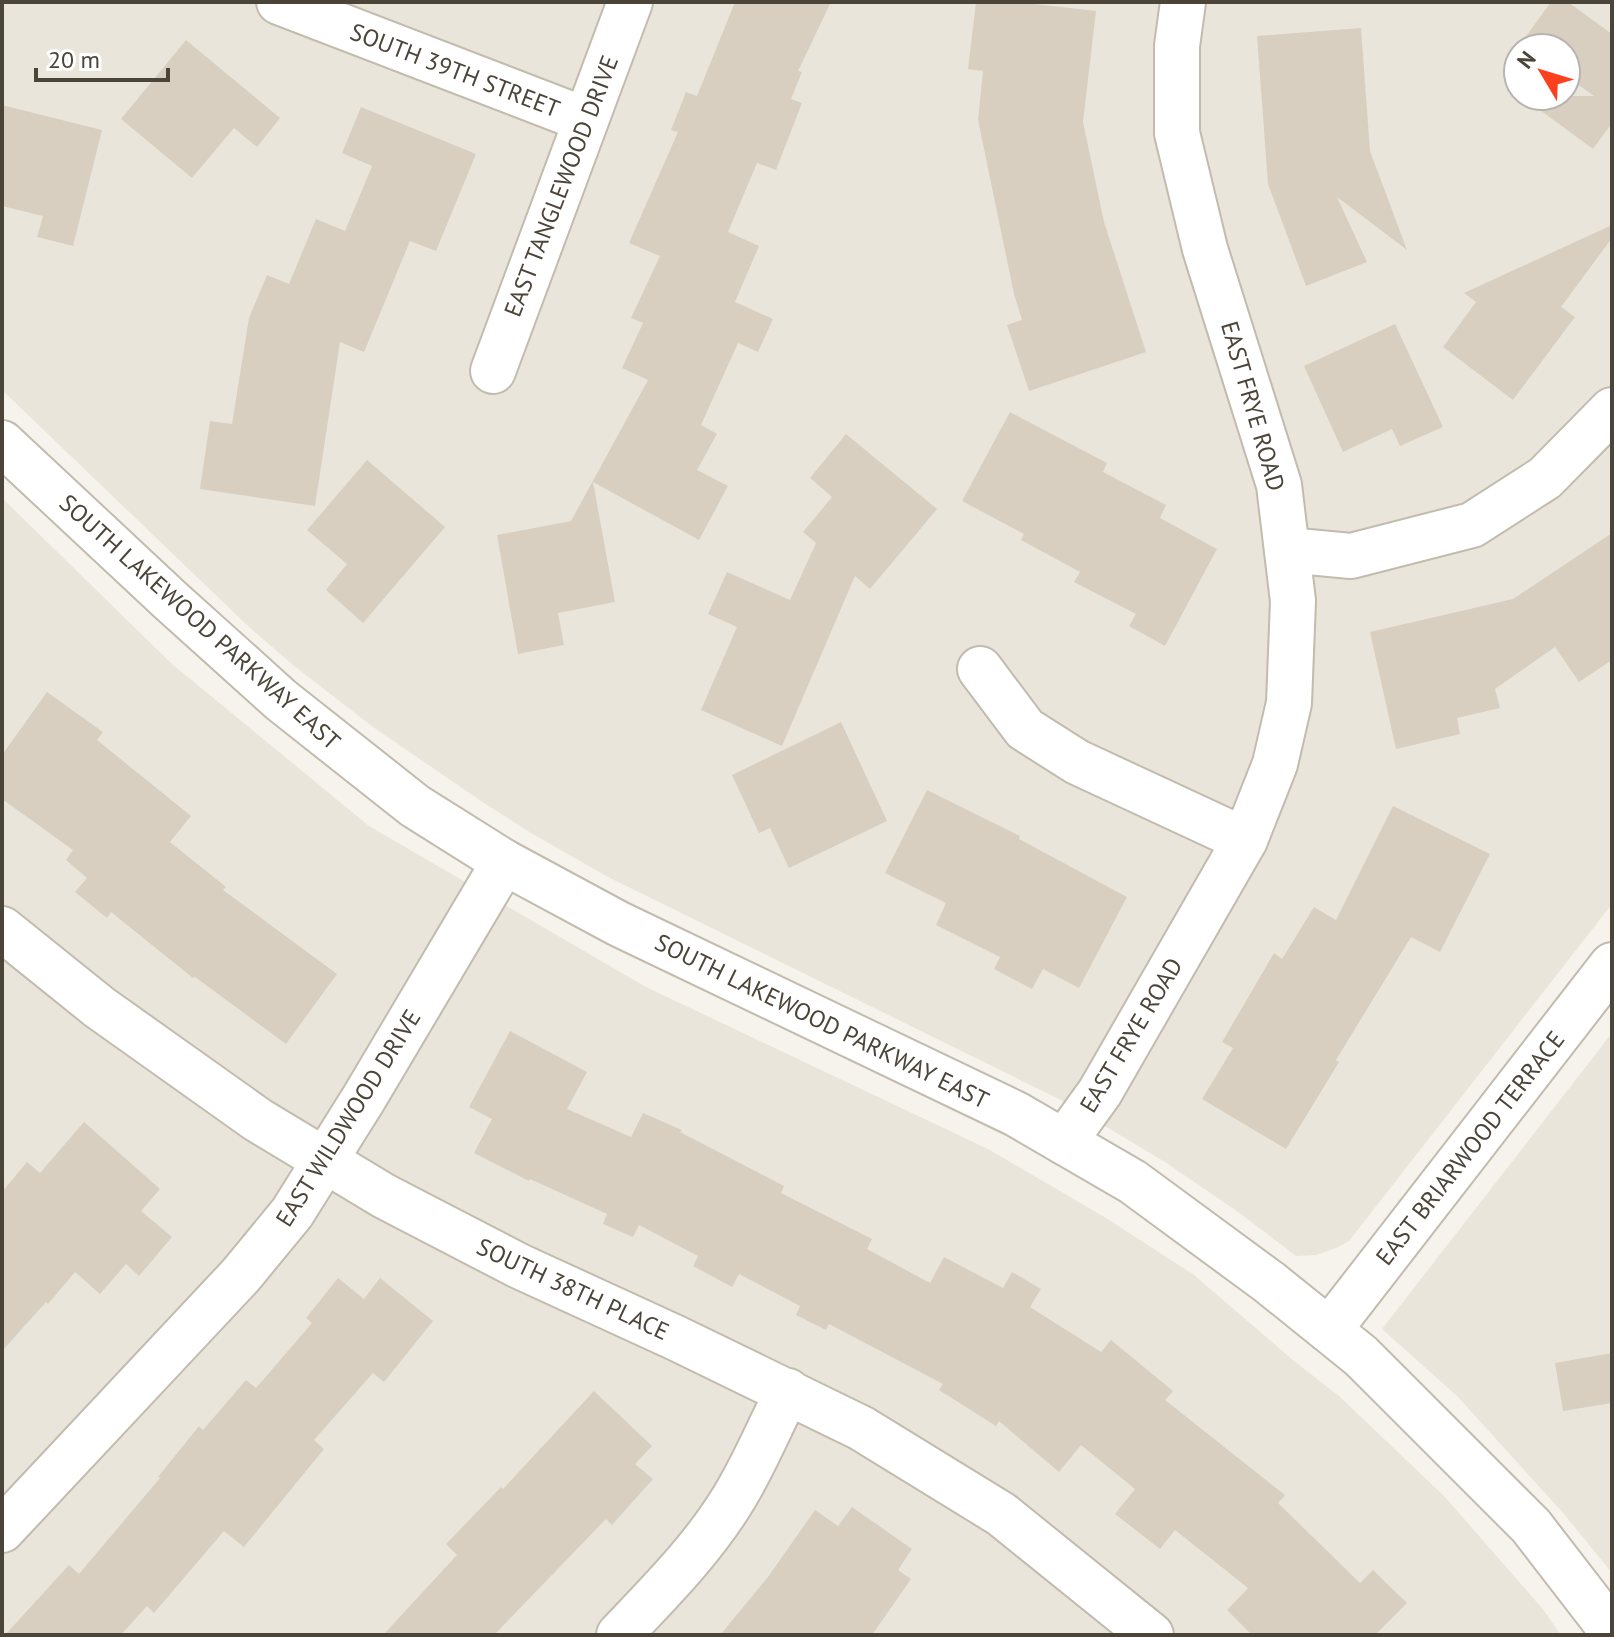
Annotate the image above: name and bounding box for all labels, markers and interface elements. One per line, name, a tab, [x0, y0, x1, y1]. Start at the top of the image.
street label: SOUTH 39TH STREET	[346, 16, 564, 124]
scale bar	[36, 32, 168, 82]
north arrow	[1502, 32, 1582, 112]
text: 20 m	[48, 44, 100, 75]
text: N	[1511, 45, 1542, 74]
street label: EAST TANGLEWOOD DRIVE	[497, 51, 625, 321]
street label: EAST FRYE ROAD	[1214, 318, 1292, 494]
street label: SOUTH LAKEWOOD PARKWAY EAST	[53, 487, 347, 757]
street label: SOUTH LAKEWOOD PARKWAY EAST	[650, 926, 994, 1116]
street label: EAST FRYE ROAD	[1073, 952, 1189, 1118]
street label: EAST WILDWOOD DRIVE	[269, 1004, 427, 1232]
street label: EAST BRIARWOOD TERRACE	[1369, 1025, 1571, 1271]
street label: SOUTH 38TH PLACE	[472, 1231, 674, 1347]

